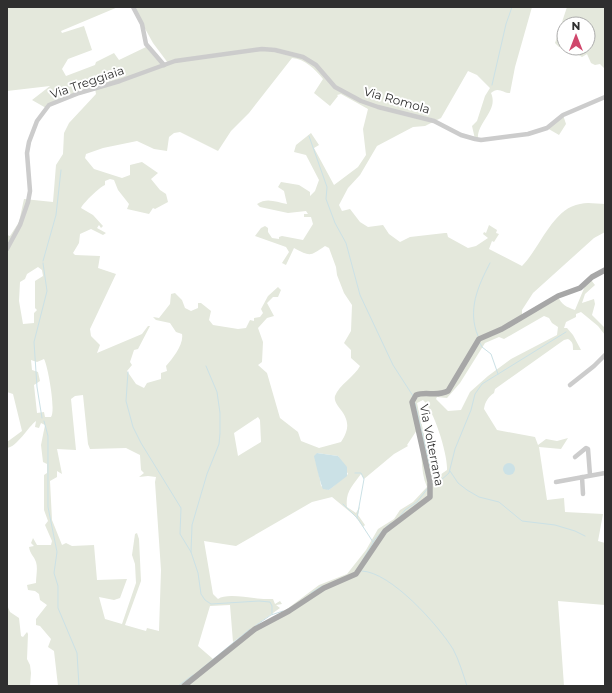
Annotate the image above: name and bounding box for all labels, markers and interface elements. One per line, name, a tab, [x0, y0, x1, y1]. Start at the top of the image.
north arrow	[556, 16, 596, 56]
text: N	[572, 19, 580, 33]
street label: Via Treggiaia	[48, 62, 126, 102]
street label: Via Romola	[362, 83, 432, 117]
street label: Via Volterrana	[417, 403, 447, 487]

